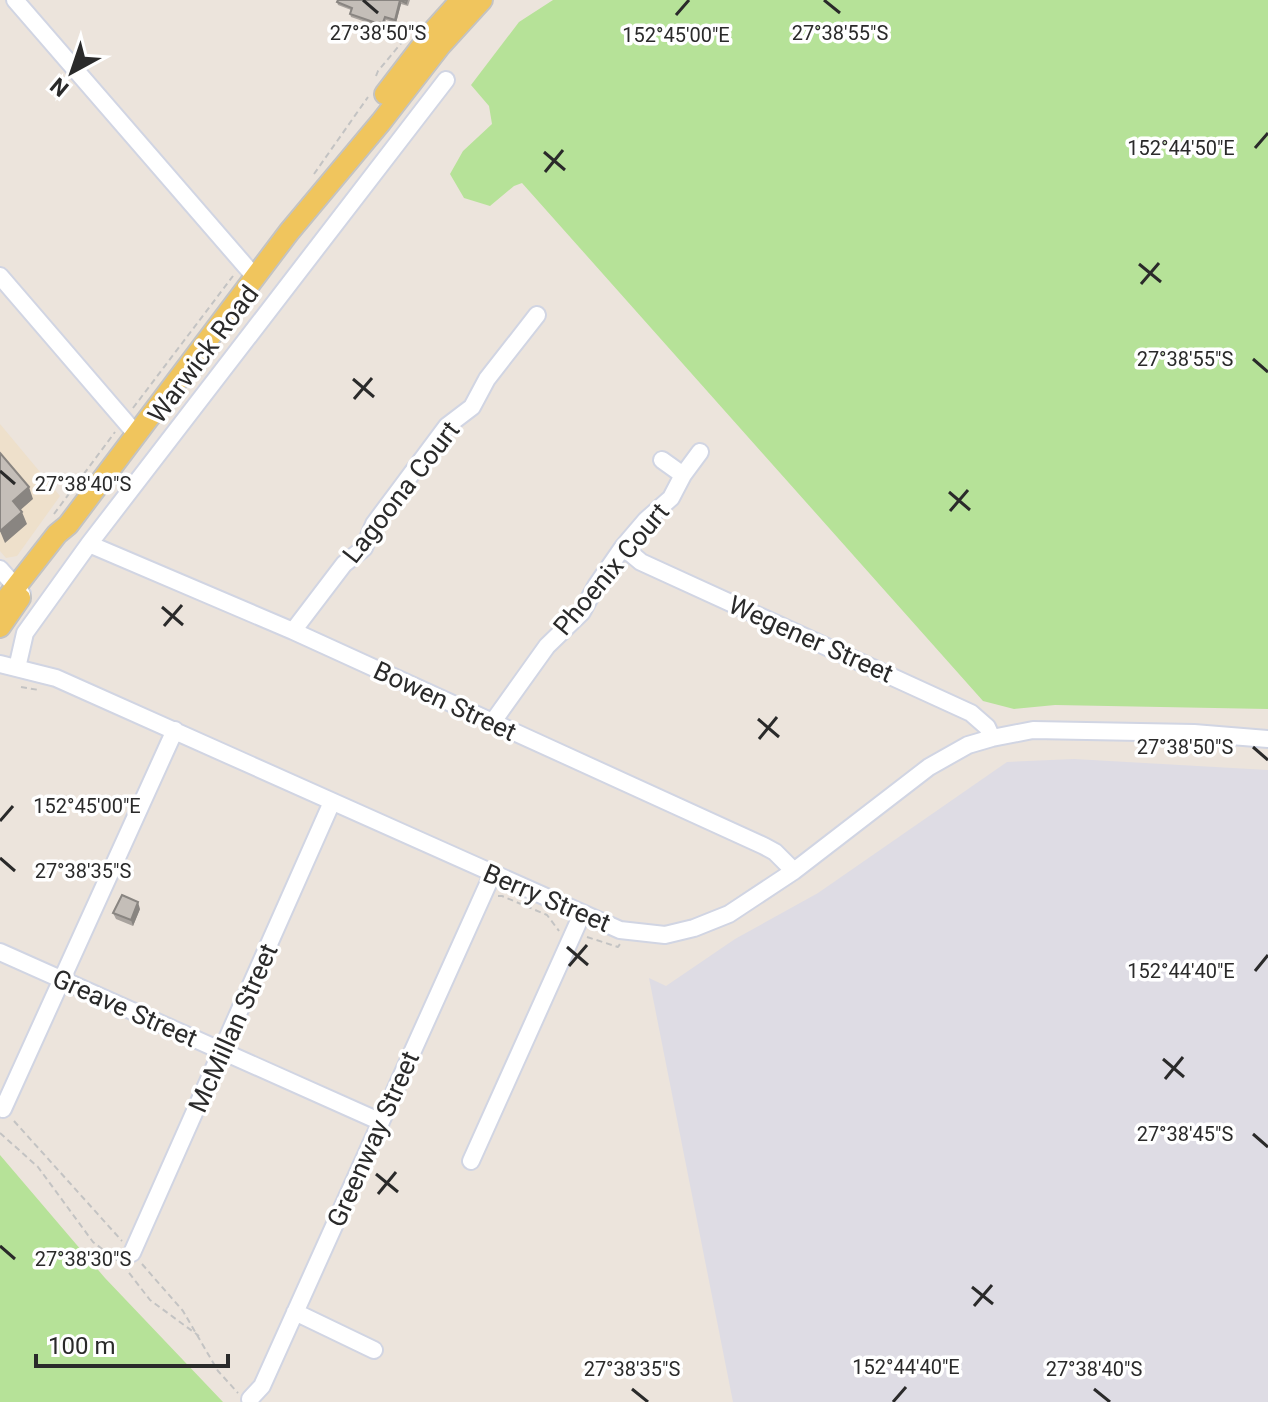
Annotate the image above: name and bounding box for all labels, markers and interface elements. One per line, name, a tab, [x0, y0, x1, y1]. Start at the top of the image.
text: 27°38'50"S	[330, 21, 426, 45]
text: 27°38'55"S	[792, 21, 888, 45]
text: 152°45'00"E	[622, 23, 730, 47]
north arrow	[32, 32, 112, 112]
text: N	[45, 72, 73, 102]
text: 152°44'50"E	[1127, 136, 1235, 160]
street label: Warwick Road	[141, 279, 265, 429]
text: 27°38'55"S	[1137, 347, 1233, 371]
street label: Lagoona Court	[336, 415, 466, 569]
text: 27°38'40"S	[35, 472, 131, 496]
street label: Phoenix Court	[547, 497, 675, 641]
street label: Wegener Street	[724, 589, 898, 689]
street label: Bowen Street	[369, 655, 521, 747]
text: 27°38'50"S	[1137, 735, 1233, 759]
text: 152°45'00"E	[33, 794, 141, 818]
street label: Berry Street	[479, 858, 615, 938]
text: 27°38'35"S	[35, 859, 131, 883]
street label: McMillan Street	[182, 939, 284, 1117]
text: 152°44'40"E	[1127, 959, 1235, 983]
street label: Greave Street	[48, 963, 202, 1053]
street label: Greenway Street	[321, 1047, 425, 1231]
text: 27°38'45"S	[1137, 1122, 1233, 1146]
text: 27°38'30"S	[35, 1247, 131, 1271]
scale bar	[36, 1318, 228, 1368]
text: 100 m	[48, 1332, 115, 1360]
text: 152°44'40"E	[852, 1355, 960, 1379]
text: 27°38'35"S	[584, 1357, 680, 1381]
text: 27°38'40"S	[1046, 1357, 1142, 1381]

